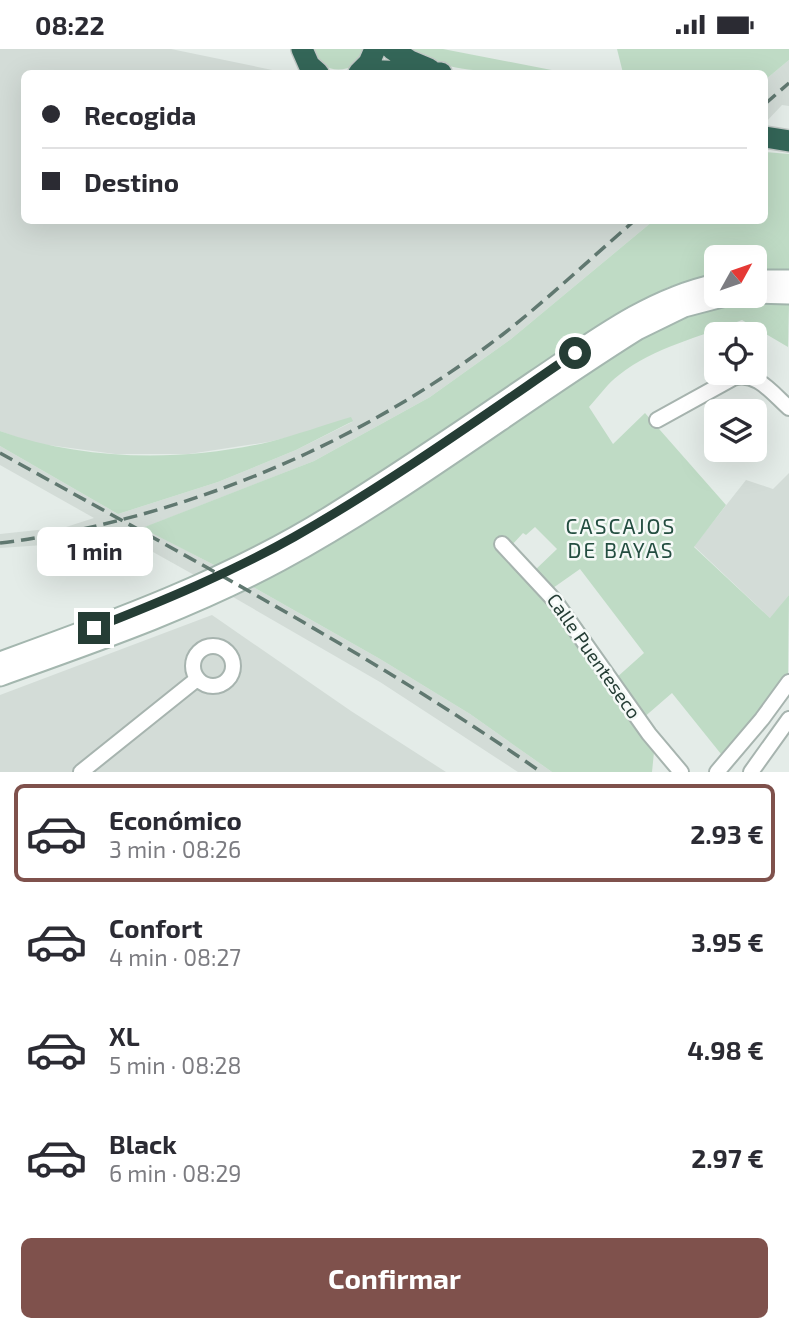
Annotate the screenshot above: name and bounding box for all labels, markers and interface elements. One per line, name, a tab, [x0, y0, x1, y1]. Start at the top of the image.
text: 08:22	[35, 9, 105, 40]
text: Recogida	[84, 99, 196, 130]
text: Destino	[84, 166, 179, 197]
north arrow	[704, 245, 766, 308]
map controls	[704, 245, 767, 462]
button: locate	[704, 322, 767, 385]
route start	[559, 337, 591, 369]
button: layers	[704, 399, 767, 462]
district label: CASCAJOS DE BAYAS	[566, 513, 676, 562]
callout: 1 min	[36, 526, 152, 575]
text: 1 min	[67, 537, 123, 565]
street label: Calle Puenteseco	[543, 589, 646, 723]
route end	[78, 612, 110, 644]
icon: car	[25, 802, 88, 865]
text: Económico	[109, 804, 242, 835]
text: 2.93 €	[690, 818, 764, 849]
text: 3 min · 08:26	[109, 835, 241, 863]
icon: car	[25, 910, 88, 973]
text: Confort	[109, 912, 203, 943]
text: 3.95 €	[691, 926, 764, 957]
text: 4 min · 08:27	[109, 943, 241, 971]
icon: car	[25, 1018, 88, 1081]
text: XL	[109, 1020, 140, 1051]
text: 4.98 €	[687, 1034, 764, 1065]
text: 5 min · 08:28	[109, 1051, 242, 1079]
icon: car	[25, 1126, 88, 1189]
text: Black	[109, 1128, 177, 1159]
text: 2.97 €	[691, 1142, 764, 1173]
text: 6 min · 08:29	[109, 1159, 242, 1187]
button: Confirmar	[21, 1238, 768, 1318]

